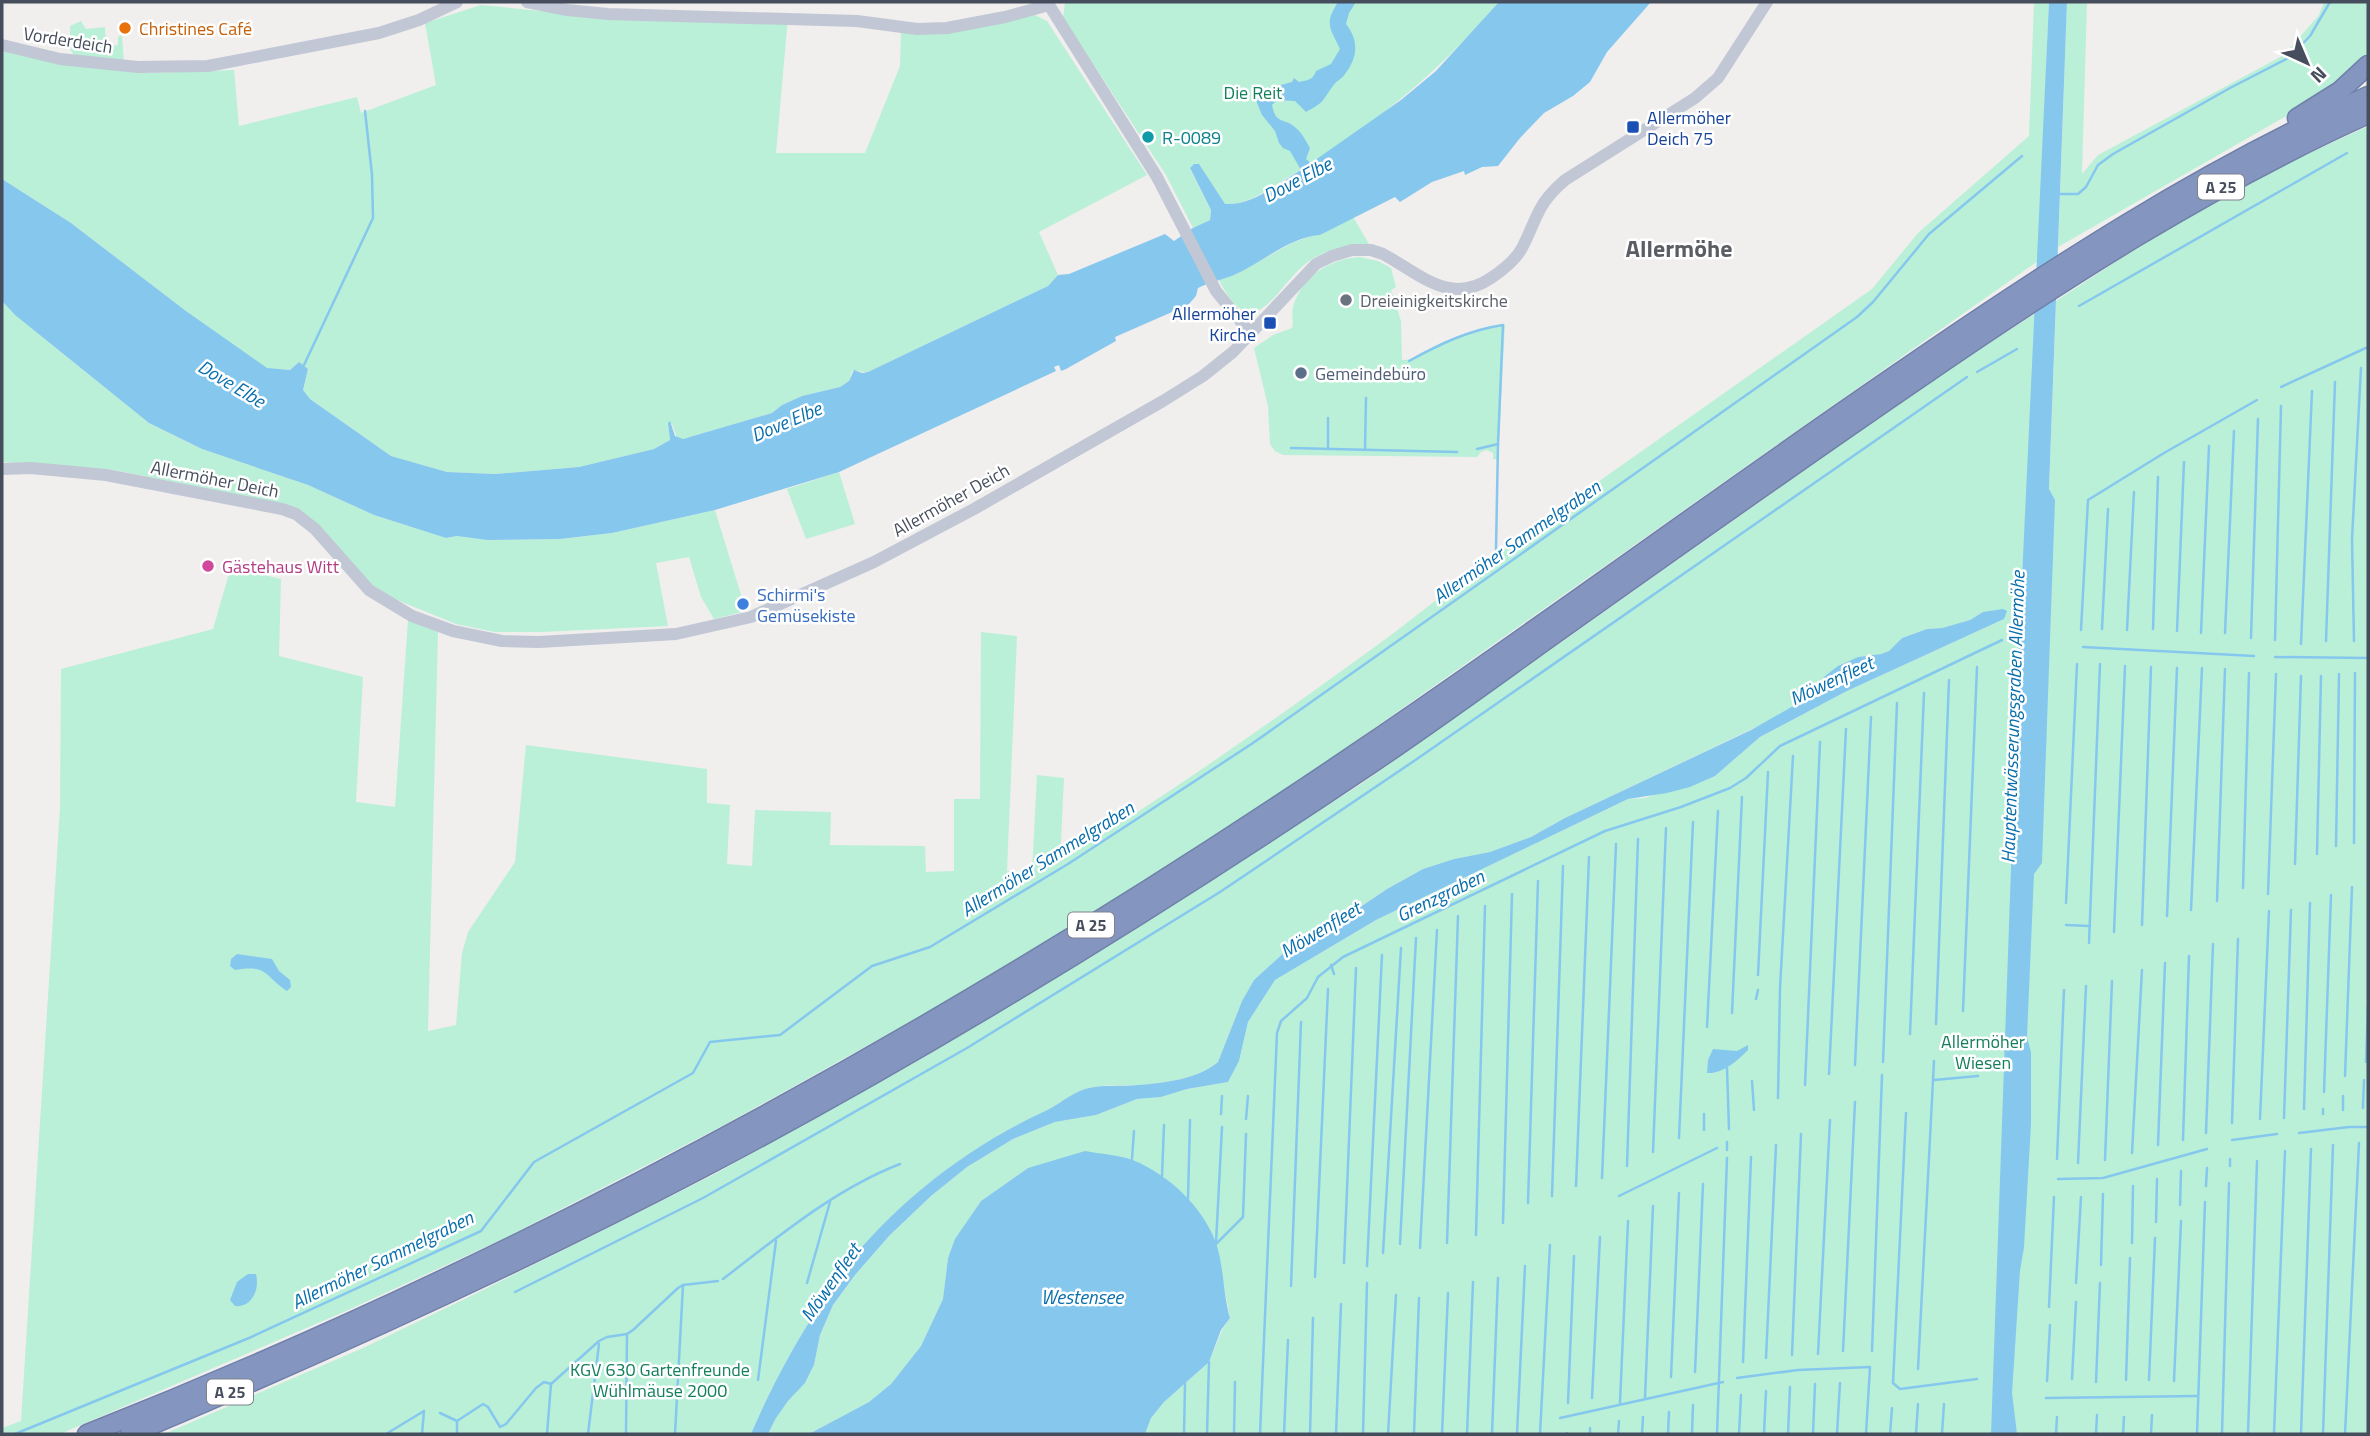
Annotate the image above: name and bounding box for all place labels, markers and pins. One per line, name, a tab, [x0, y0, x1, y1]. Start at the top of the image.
place label: Christines Café	[139, 15, 252, 42]
marker: Christines Café	[117, 20, 133, 36]
place label: Allermöher Deich 75	[1647, 104, 1731, 152]
marker: Allermöher Deich 75	[1625, 119, 1641, 135]
place label: R-0089	[1162, 124, 1221, 151]
marker: R-0089	[1140, 129, 1156, 145]
place label: Dreieinigkeitskirche	[1360, 287, 1508, 314]
marker: Dreieinigkeitskirche	[1338, 292, 1354, 308]
place label: Allermöher Kirche	[1172, 300, 1256, 348]
marker: Allermöher Kirche	[1262, 315, 1278, 331]
place label: Gemeindebüro	[1315, 360, 1426, 387]
marker: Gemeindebüro	[1293, 365, 1309, 381]
place label: Gästehaus Witt	[222, 553, 340, 580]
marker: Gästehaus Witt	[200, 558, 216, 574]
place label: Schirmi's Gemüsekiste	[757, 581, 856, 629]
marker: Schirmi's Gemüsekiste	[735, 596, 751, 612]

